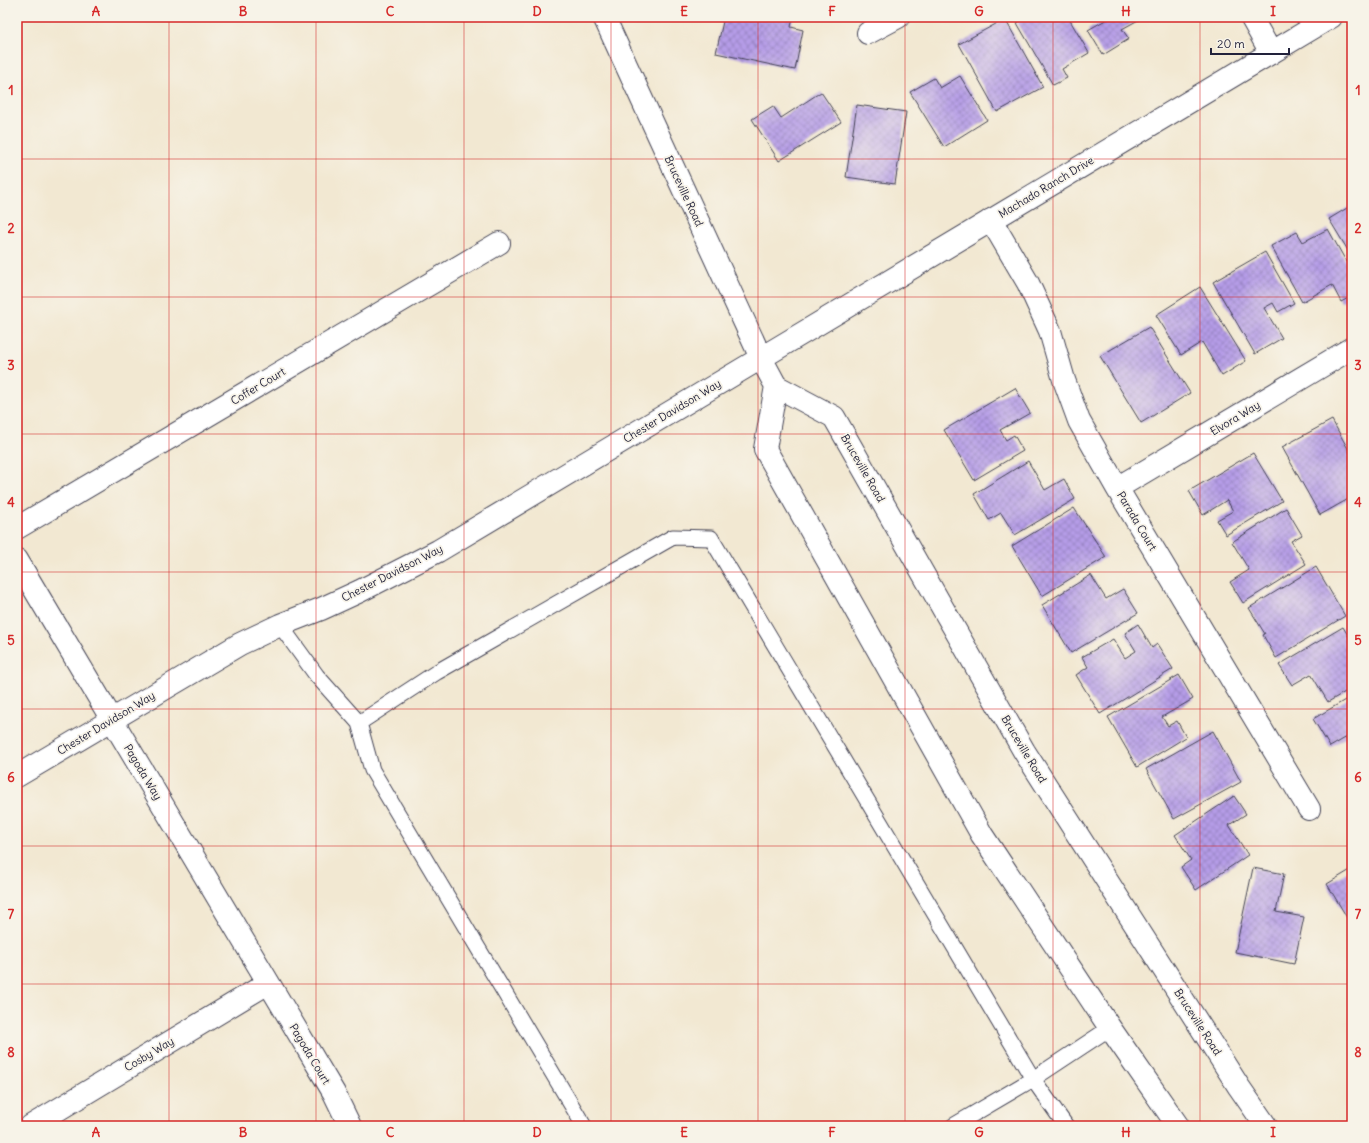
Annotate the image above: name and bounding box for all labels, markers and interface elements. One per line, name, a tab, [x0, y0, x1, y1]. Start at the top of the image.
text: A	[92, 3, 101, 20]
text: B	[239, 3, 248, 20]
text: C	[386, 3, 395, 20]
text: D	[532, 3, 542, 20]
text: E	[680, 3, 688, 20]
text: F	[828, 3, 836, 20]
text: G	[974, 3, 984, 20]
text: H	[1121, 3, 1131, 20]
text: I	[1270, 3, 1276, 20]
scale bar	[1211, 30, 1289, 56]
text: 20 m	[1217, 36, 1245, 51]
text: 1	[8, 82, 14, 99]
text: 1	[1355, 82, 1361, 99]
street label: Bruceville Road	[661, 153, 707, 229]
street label: Machado Ranch Drive	[996, 153, 1096, 221]
text: 2	[7, 220, 15, 237]
text: 2	[1354, 220, 1362, 237]
text: 3	[7, 357, 15, 374]
text: 3	[1354, 357, 1362, 374]
street label: Coffer Court	[228, 364, 288, 408]
street label: Chester Davidson Way	[620, 376, 724, 446]
street label: Elvora Way	[1207, 398, 1263, 438]
street label: Bruceville Road	[838, 431, 888, 505]
street label: Parada Court	[1114, 489, 1160, 553]
text: 4	[7, 494, 15, 511]
text: 4	[1354, 494, 1362, 511]
street label: Chester Davidson Way	[339, 541, 445, 605]
text: 5	[7, 632, 15, 649]
text: 5	[1354, 632, 1362, 649]
street label: Chester Davidson Way	[54, 688, 158, 758]
street label: Bruceville Road	[998, 713, 1050, 786]
street label: Pagoda Way	[121, 742, 165, 802]
text: 6	[7, 769, 15, 786]
text: 6	[1354, 769, 1362, 786]
text: 7	[8, 906, 15, 923]
text: 7	[1355, 906, 1362, 923]
street label: Bruceville Road	[1171, 986, 1225, 1058]
street label: Pagoda Court	[286, 1021, 334, 1087]
street label: Cosby Way	[122, 1034, 176, 1074]
text: 8	[7, 1044, 15, 1061]
text: 8	[1354, 1044, 1362, 1061]
text: A	[92, 1124, 101, 1141]
text: B	[239, 1124, 248, 1141]
text: C	[386, 1124, 395, 1141]
text: D	[532, 1124, 542, 1141]
text: E	[680, 1124, 688, 1141]
text: F	[828, 1124, 836, 1141]
text: G	[974, 1124, 984, 1141]
text: H	[1121, 1124, 1131, 1141]
text: I	[1270, 1124, 1276, 1141]

